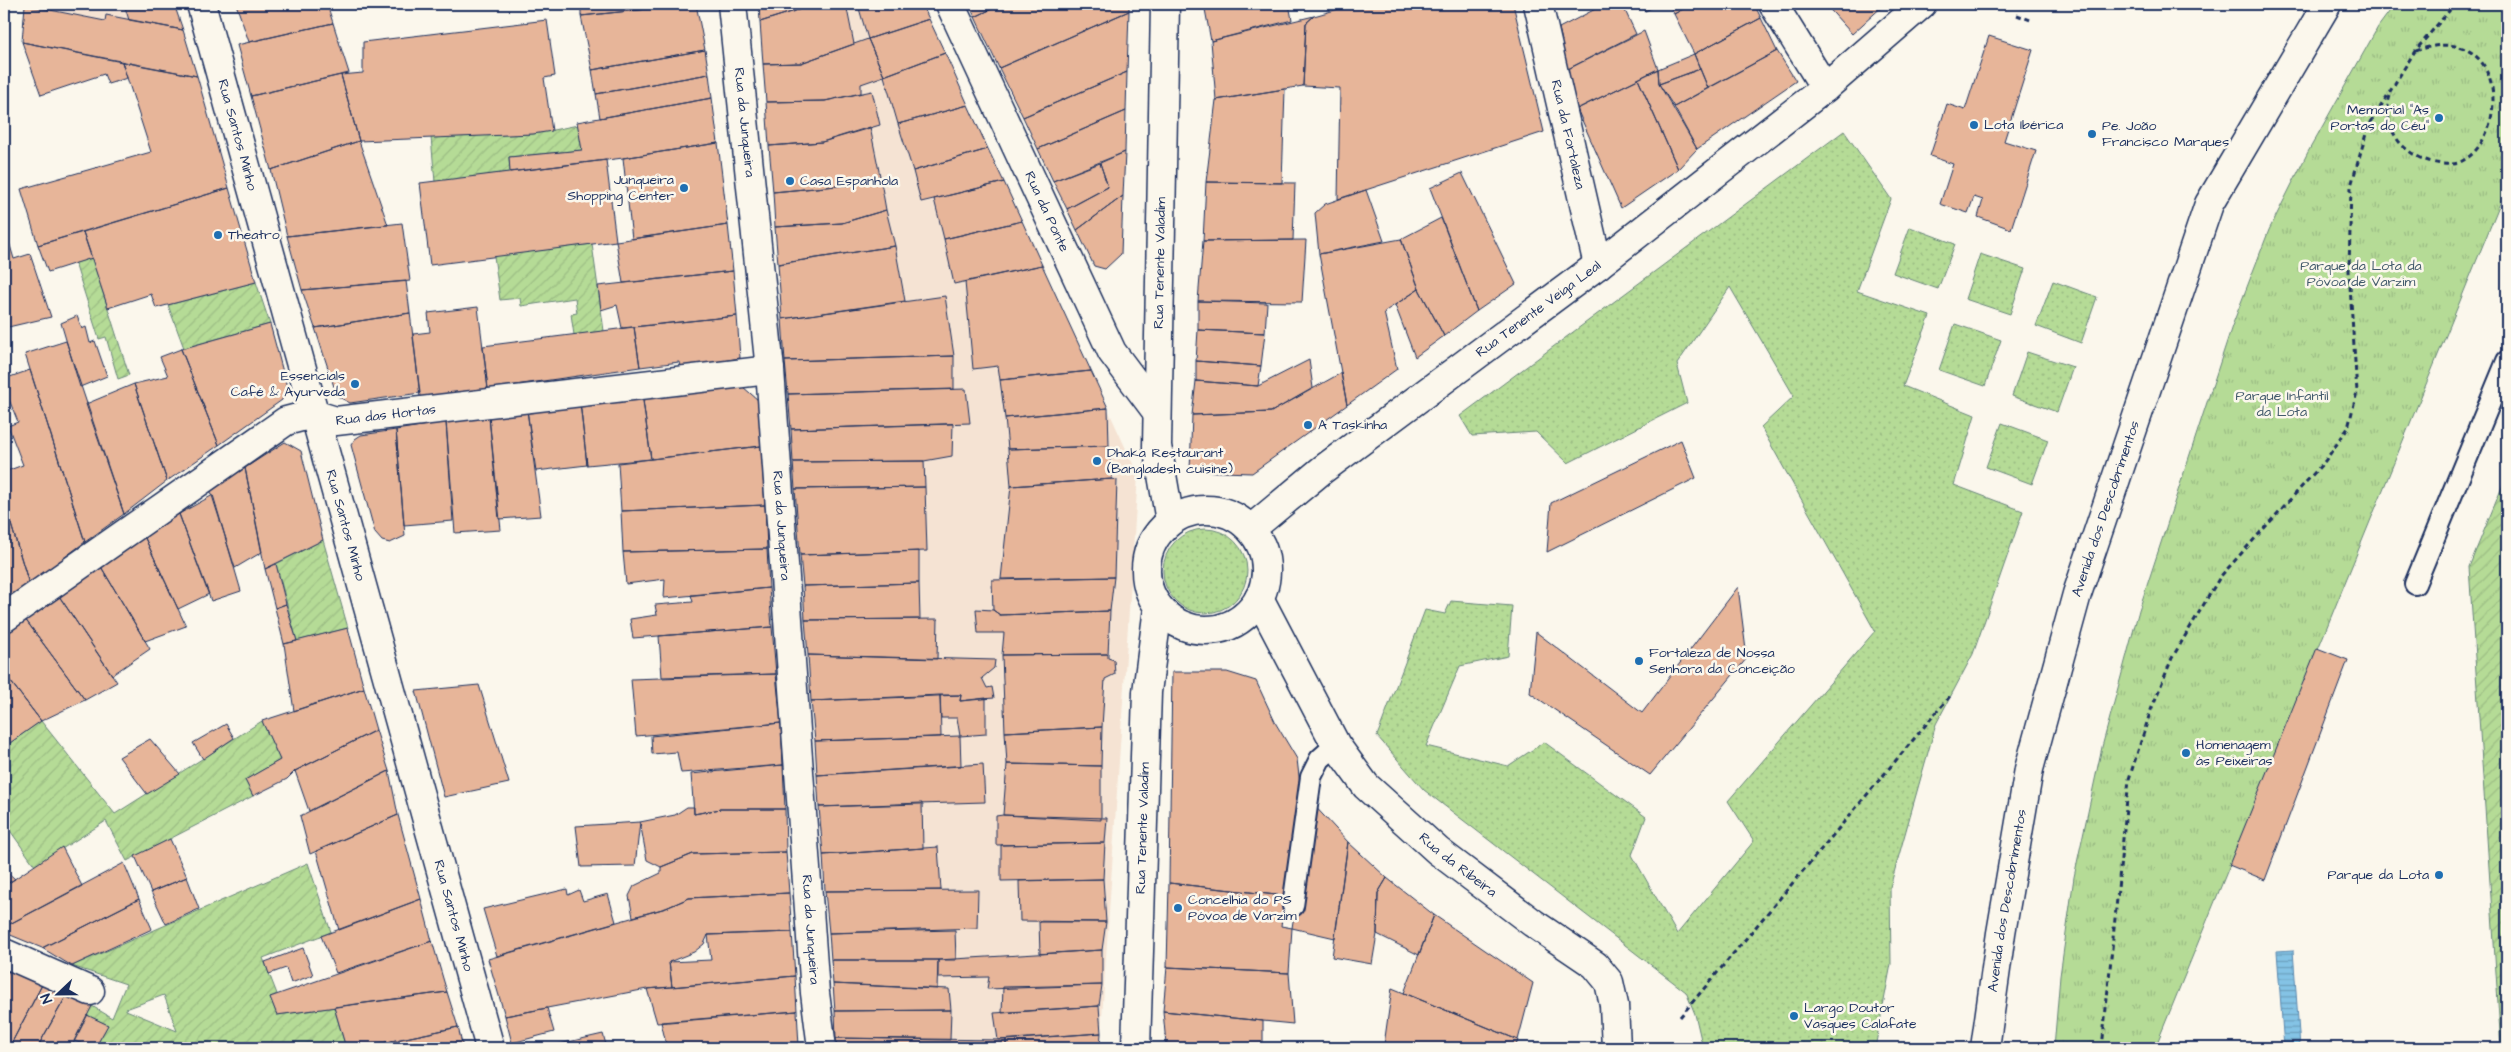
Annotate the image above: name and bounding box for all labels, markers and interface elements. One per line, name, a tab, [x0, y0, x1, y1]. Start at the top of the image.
street label: Rua da Junqueira	[729, 67, 760, 178]
street label: Rua Santos Minho	[212, 77, 262, 193]
street label: Rua da Fortaleza	[1546, 78, 1590, 191]
place label: Memorial "As Portas do Céu"	[2330, 100, 2429, 136]
marker: Memorial "As Portas do Céu"	[2433, 112, 2445, 124]
place label: Lota Ibérica	[1984, 115, 2063, 135]
place label: Pe. João Francisco Marques	[2102, 116, 2229, 152]
marker: Lota Ibérica	[1968, 119, 1980, 131]
marker: Pe. João Francisco Marques	[2086, 128, 2098, 140]
street label: Rua da Ponte	[1019, 168, 1074, 256]
place label: Junqueira Shopping Center	[567, 170, 674, 206]
place label: Casa Espanhola	[800, 171, 898, 191]
marker: Casa Espanhola	[784, 175, 796, 187]
marker: Junqueira Shopping Center	[678, 182, 690, 194]
street label: Rua Tenente Valadim	[1149, 197, 1171, 329]
place label: Theatro	[228, 225, 280, 245]
marker: Theatro	[212, 229, 224, 241]
street label: Rua Tenente Veiga Leal	[1472, 256, 1605, 362]
park label: Parque da Lota da Póvoa de Varzim	[2300, 256, 2422, 292]
place label: Essencials Café & Ayurveda	[231, 366, 345, 402]
marker: Essencials Café & Ayurveda	[349, 378, 361, 390]
park label: Parque Infantil da Lota	[2236, 386, 2328, 422]
street label: Rua das Hortas	[335, 399, 437, 431]
place label: A Taskinha	[1318, 415, 1387, 435]
street label: Avenida dos Descobrimentos	[2067, 418, 2145, 599]
marker: A Taskinha	[1302, 419, 1314, 431]
place label: Dhaka Restaurant (Bangladesh cuisine)	[1107, 443, 1233, 479]
marker: Dhaka Restaurant (Bangladesh cuisine)	[1091, 455, 1103, 467]
street label: Rua Santos Minho	[320, 467, 370, 583]
street label: Rua da Junqueira	[767, 470, 795, 581]
place label: Fortaleza de Nossa Senhora da Conceição	[1649, 643, 1795, 679]
marker: Fortaleza de Nossa Senhora da Conceição	[1633, 655, 1645, 667]
place label: Homenagem às Peixeiras	[2196, 735, 2273, 771]
marker: Homenagem às Peixeiras	[2180, 747, 2192, 759]
street label: Rua Tenente Valadim	[1131, 762, 1155, 894]
street label: Avenida dos Descobrimentos	[1983, 808, 2032, 993]
street label: Rua da Ribeira	[1414, 828, 1501, 902]
street label: Rua Santos Minho	[428, 858, 478, 974]
place label: Parque da Lota	[2327, 865, 2429, 885]
marker: Parque da Lota	[2433, 869, 2445, 881]
street label: Rua da Junqueira	[796, 874, 824, 985]
place label: Concelhia do PS Póvoa de Varzim	[1188, 890, 1297, 926]
marker: Concelhia do PS Póvoa de Varzim	[1172, 902, 1184, 914]
north arrow	[32, 970, 82, 1020]
text: N	[36, 990, 58, 1006]
place label: Largo Doutor Vasques Calafate	[1804, 998, 1917, 1034]
marker: Largo Doutor Vasques Calafate	[1788, 1010, 1800, 1022]

